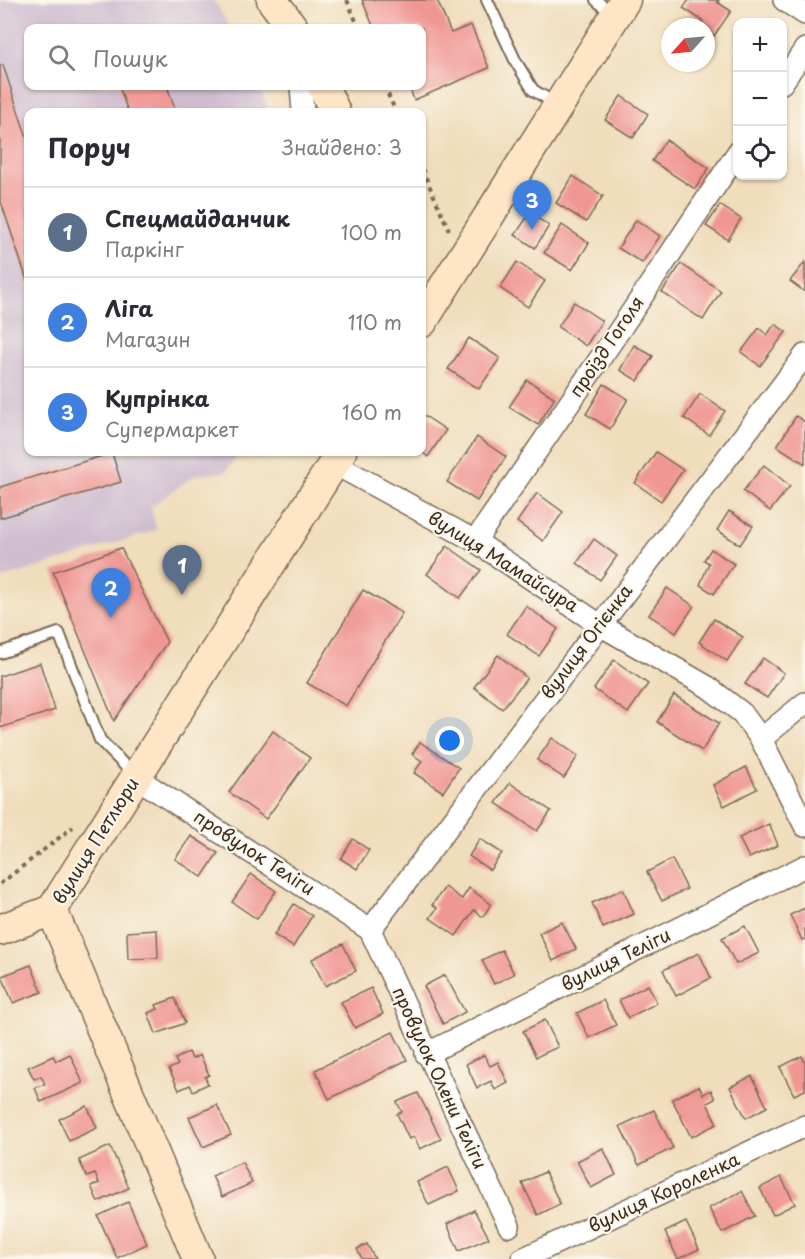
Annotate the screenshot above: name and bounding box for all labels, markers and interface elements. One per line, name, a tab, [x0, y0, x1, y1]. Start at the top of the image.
north arrow	[661, 18, 715, 72]
map controls	[733, 18, 787, 180]
button: +	[733, 18, 787, 72]
search box	[24, 24, 426, 90]
icon: search	[45, 41, 78, 74]
text: Пошук	[93, 41, 168, 74]
button: −	[733, 72, 787, 126]
button: locate	[733, 126, 787, 180]
text: Поруч	[48, 128, 131, 167]
text: Знайдено: 3	[282, 132, 402, 162]
pin: 3	[512, 180, 552, 230]
text: Спецмайданчик	[105, 201, 290, 234]
text: 1	[63, 217, 72, 247]
text: 100 m	[341, 217, 402, 247]
text: Паркінг	[105, 234, 184, 264]
street label: проїзд Гоголя	[562, 290, 650, 402]
text: Ліга	[105, 291, 153, 324]
text: 2	[60, 307, 75, 337]
text: 110 m	[348, 307, 402, 337]
text: Магазин	[105, 324, 191, 354]
text: Купрінка	[105, 381, 210, 414]
text: 3	[61, 397, 74, 427]
text: 160 m	[342, 397, 402, 427]
text: Супермаркет	[105, 414, 238, 444]
street label: вулиця Мамайсура	[423, 503, 585, 618]
pin: 1	[162, 546, 201, 595]
pin: 2	[92, 568, 130, 618]
street label: вулиця Огієнка	[534, 577, 639, 704]
your location	[435, 726, 464, 755]
street label: вулиця Петлюри	[45, 772, 145, 909]
street label: провулок Теліги	[189, 802, 321, 901]
street label: вулиця Теліги	[556, 920, 675, 997]
street label: провулок Олени Теліги	[386, 982, 495, 1173]
street label: вулиця Короленка	[583, 1144, 744, 1239]

